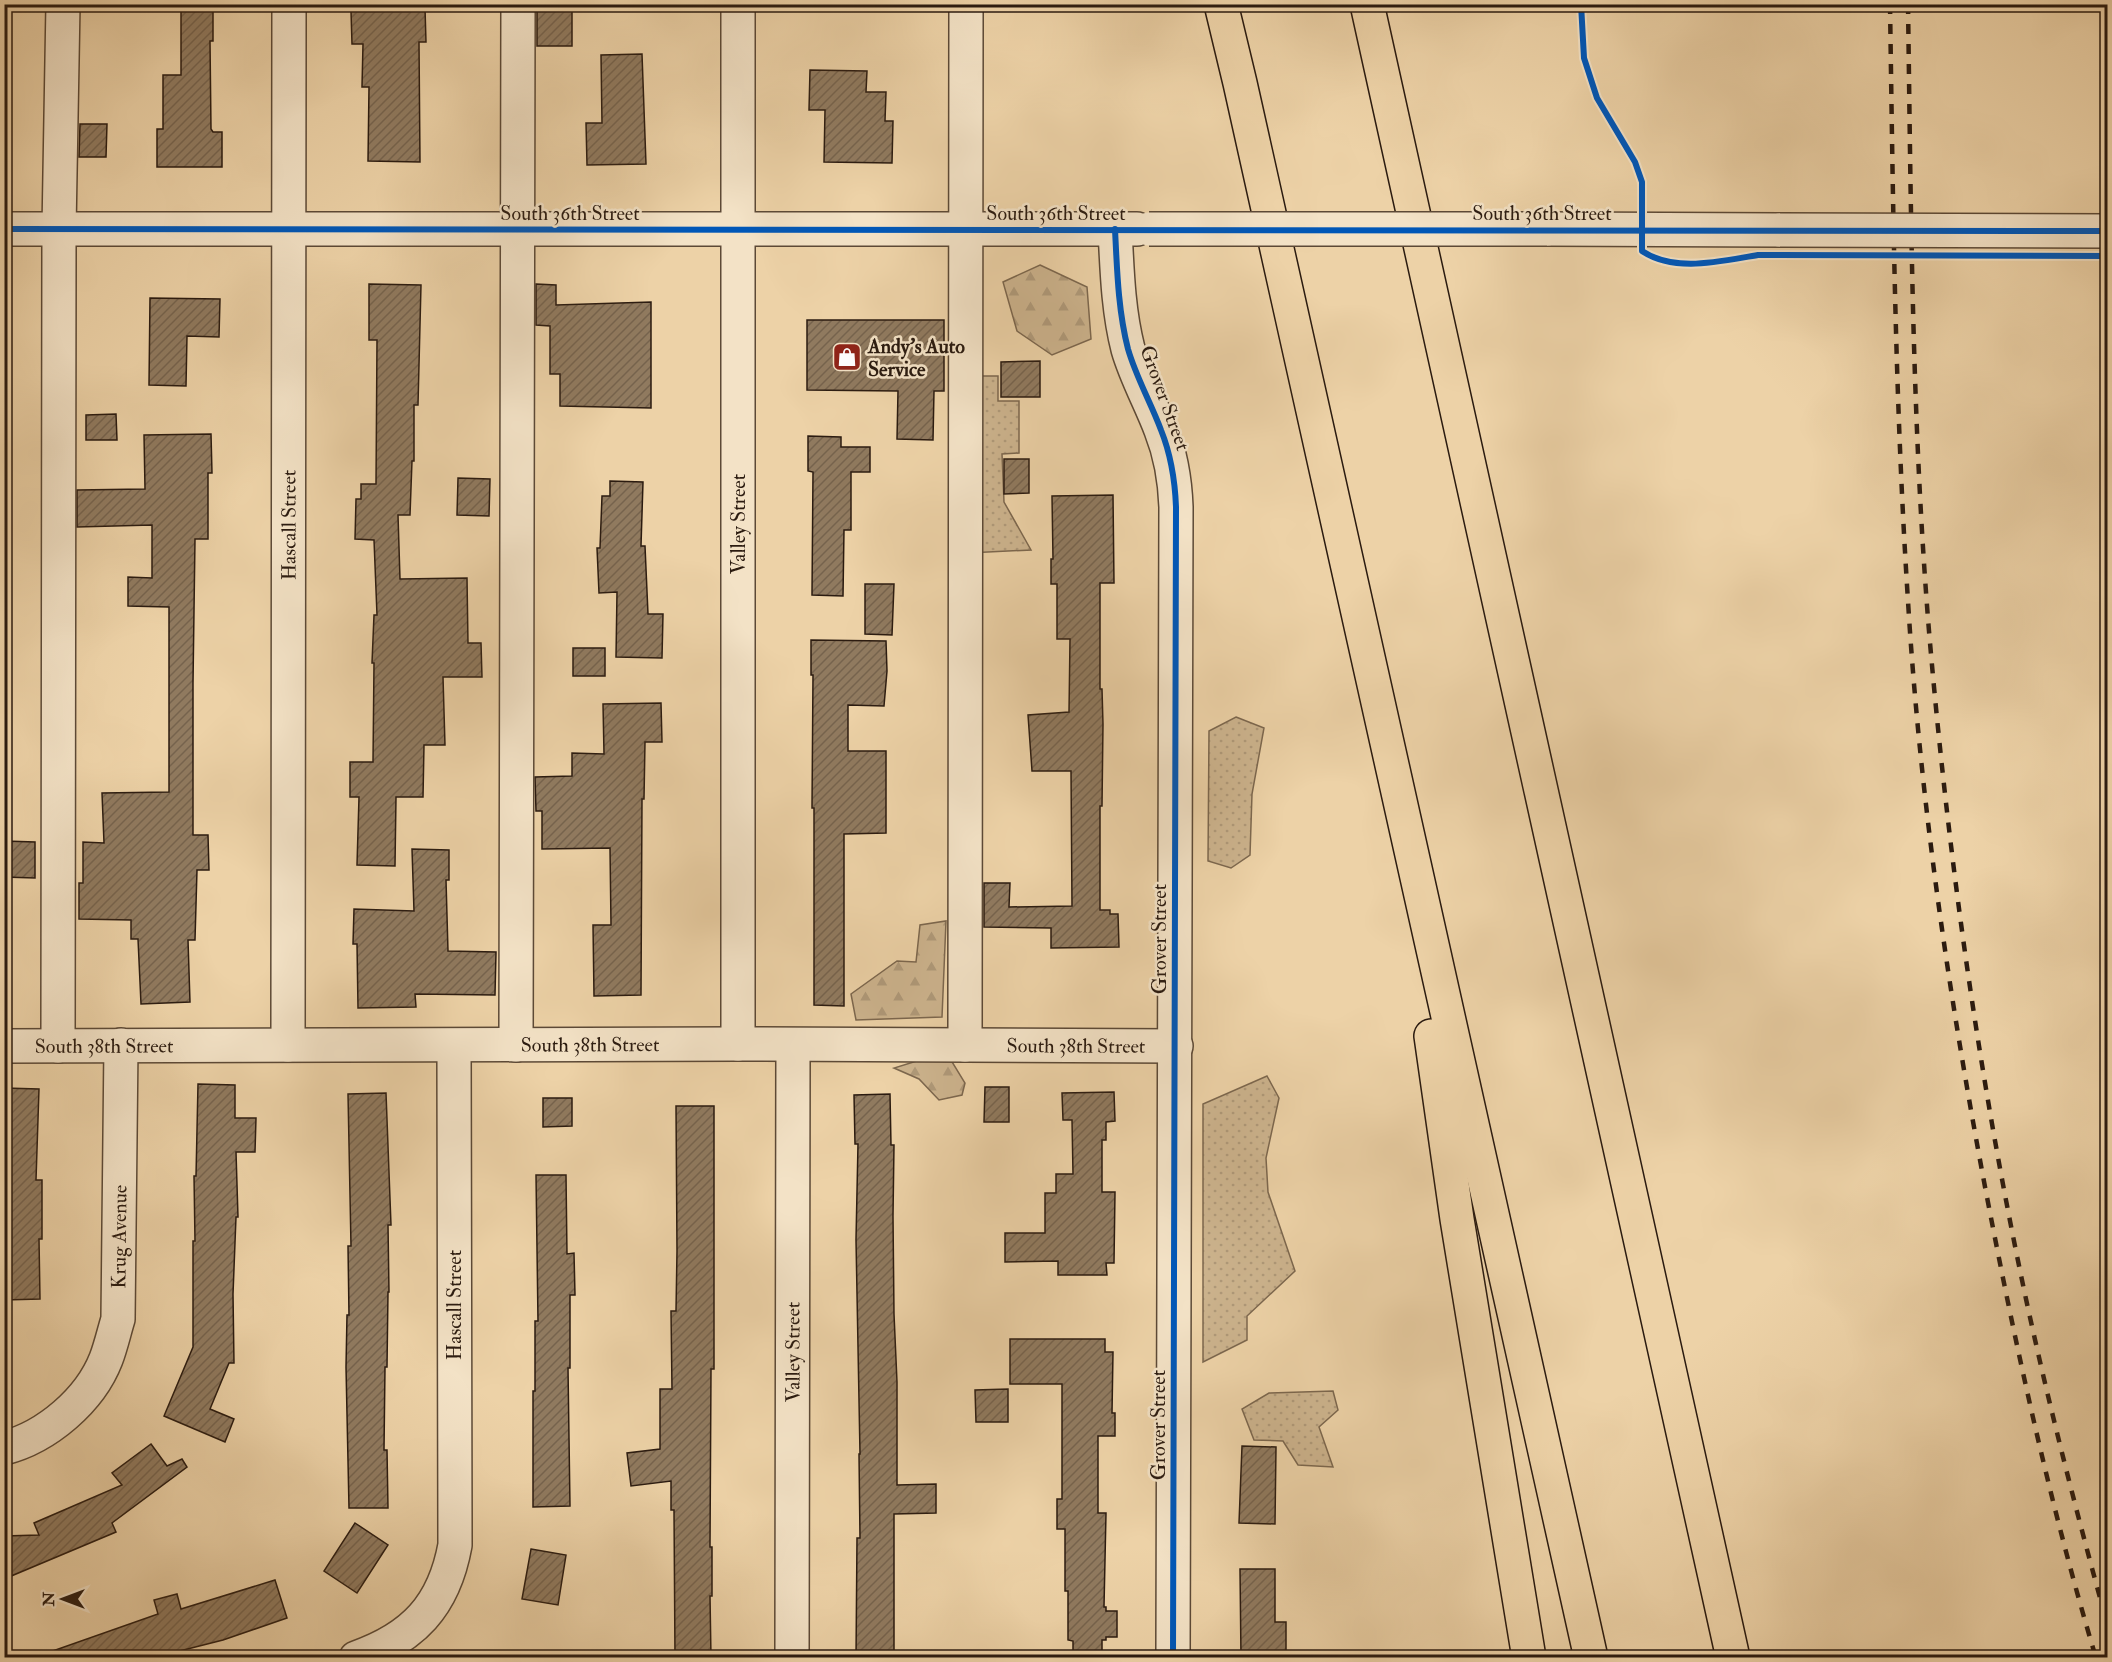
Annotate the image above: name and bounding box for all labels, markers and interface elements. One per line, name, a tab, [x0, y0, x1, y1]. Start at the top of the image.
street label: South 36th Street	[500, 201, 640, 226]
street label: South 36th Street	[986, 201, 1126, 226]
street label: South 36th Street	[1472, 201, 1612, 226]
place label: Andy's Auto Service	[867, 334, 965, 382]
shop icon: Andy's Auto Service	[831, 341, 863, 373]
street label: Grover Street	[1134, 342, 1196, 455]
street label: Hascall Street	[276, 469, 301, 580]
street label: Valley Street	[726, 473, 751, 574]
street label: Grover Street	[1147, 883, 1172, 994]
street label: South 38th Street	[521, 1032, 660, 1057]
street label: South 38th Street	[35, 1033, 174, 1058]
street label: South 38th Street	[1007, 1033, 1146, 1058]
street label: Krug Avenue	[106, 1185, 132, 1289]
street label: Hascall Street	[442, 1249, 467, 1360]
street label: Valley Street	[780, 1301, 805, 1402]
street label: Grover Street	[1146, 1369, 1171, 1480]
north arrow	[33, 1569, 93, 1629]
text: N	[39, 1591, 59, 1607]

